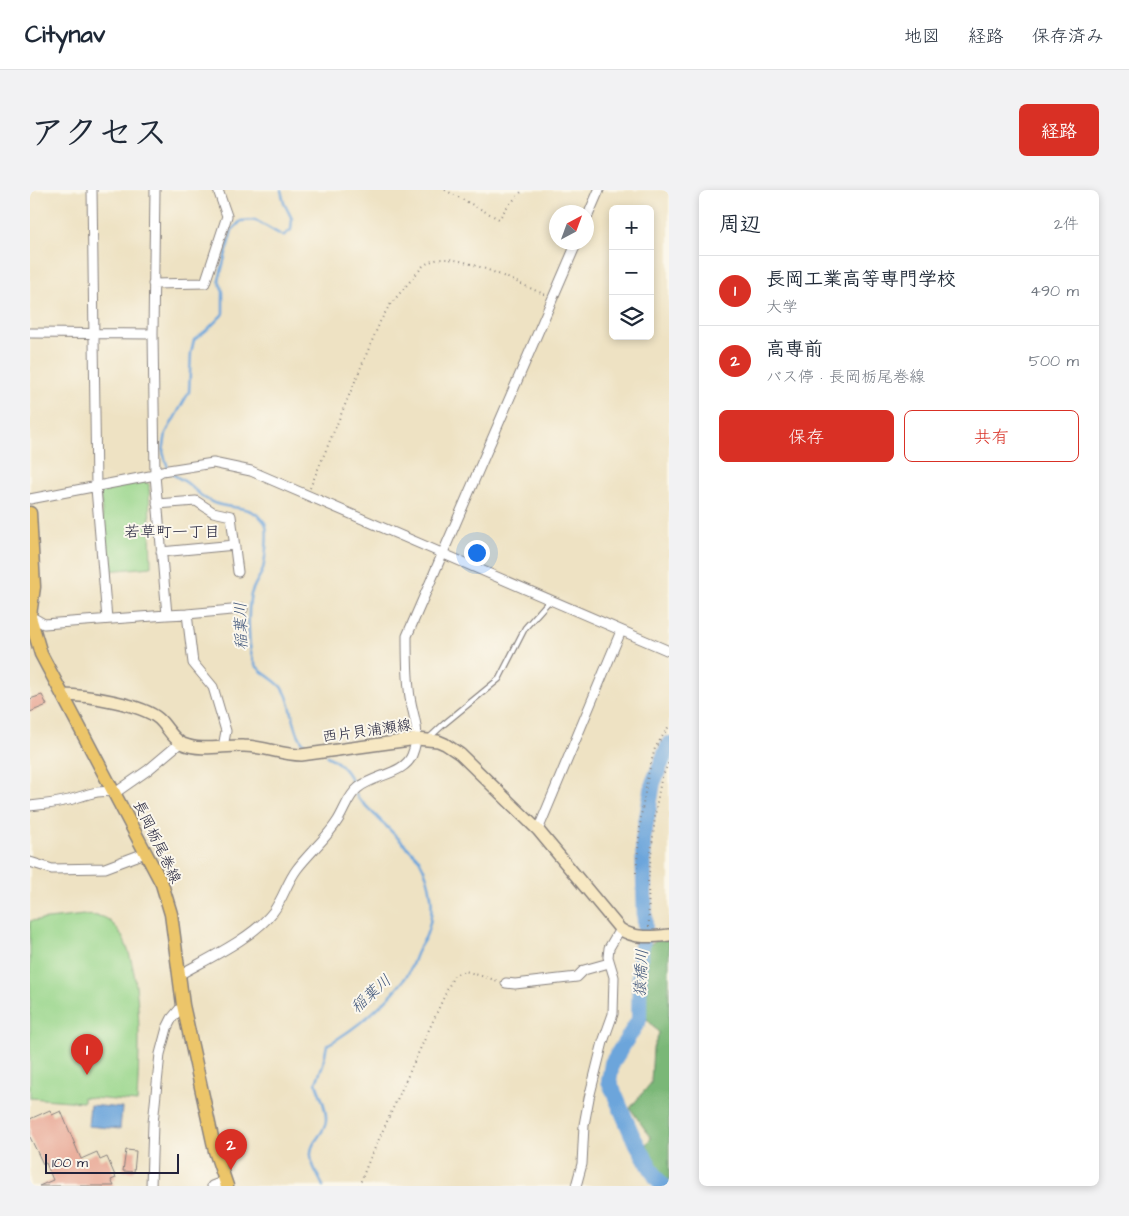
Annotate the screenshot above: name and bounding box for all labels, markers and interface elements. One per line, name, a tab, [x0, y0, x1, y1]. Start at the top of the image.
text: Citynav	[25, 18, 105, 52]
text: 地図	[904, 24, 940, 49]
text: 経路	[968, 24, 1004, 49]
text: 保存済み	[1032, 24, 1104, 49]
button: 経路	[1019, 104, 1099, 156]
text: アクセス	[30, 109, 168, 158]
north arrow	[549, 205, 594, 250]
map controls	[609, 205, 654, 340]
button: +	[609, 205, 654, 250]
text: 周辺	[719, 210, 761, 239]
text: 2件	[1054, 213, 1079, 235]
button: −	[609, 250, 654, 295]
text: 長岡工業高等専門学校	[766, 266, 956, 293]
text: 1	[734, 280, 736, 302]
text: 490 m	[1030, 280, 1079, 302]
button: layers	[609, 295, 654, 340]
text: 大学	[766, 296, 798, 318]
text: 高専前	[766, 336, 823, 363]
text: 2	[730, 350, 740, 372]
text: 500 m	[1029, 350, 1079, 372]
text: バス停 · 長岡栃尾巻線	[766, 366, 925, 388]
button: 保存	[719, 410, 894, 462]
button: 共有	[904, 410, 1079, 462]
district label: 若草町一丁目	[124, 521, 220, 543]
your location	[464, 540, 490, 566]
water label: 稲葉川	[230, 602, 252, 650]
street label: 西片貝浦瀬線	[321, 714, 413, 748]
street label: 長岡栃尾巻線	[128, 797, 186, 887]
water label: 猿橋川	[629, 948, 653, 998]
water label: 稲葉川	[346, 970, 396, 1018]
pin: 1	[71, 1034, 103, 1075]
pin: 2	[215, 1129, 247, 1170]
scale bar	[45, 1151, 179, 1174]
text: 100 m	[52, 1153, 88, 1173]

